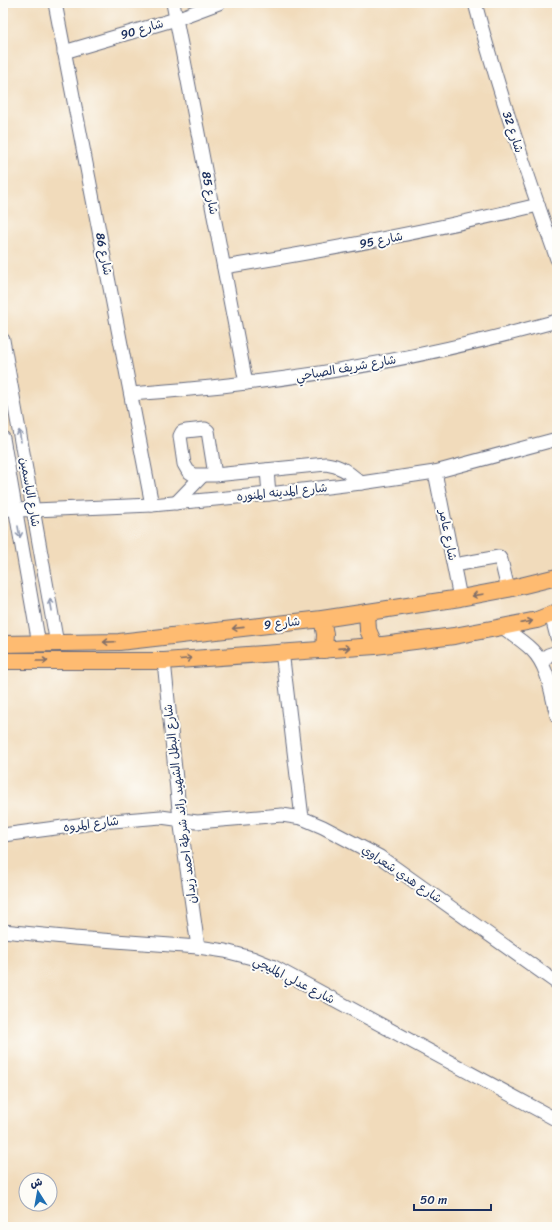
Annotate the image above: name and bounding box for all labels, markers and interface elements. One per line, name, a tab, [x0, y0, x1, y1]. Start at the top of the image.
street label: شارع 90	[118, 12, 166, 46]
street label: شارع 32	[496, 108, 530, 156]
street label: شارع 85	[195, 169, 225, 217]
street label: شارع 95	[357, 225, 405, 255]
street label: شارع 86	[89, 231, 119, 277]
street label: شارع شريف الصباحي	[294, 348, 398, 388]
one-way arrow	[16, 430, 24, 443]
street label: شارع الياسمين	[13, 455, 47, 529]
street label: شارع المدينه المنوره	[236, 476, 328, 508]
street label: شارع عامر	[432, 507, 464, 562]
one-way arrow	[15, 525, 23, 538]
one-way arrow	[472, 591, 485, 599]
one-way arrow	[46, 599, 54, 612]
street label: شارع 9	[263, 610, 301, 636]
one-way arrow	[521, 617, 534, 625]
one-way arrow	[232, 625, 245, 632]
one-way arrow	[103, 638, 116, 646]
one-way arrow	[337, 644, 350, 652]
one-way arrow	[179, 656, 192, 663]
one-way arrow	[35, 657, 48, 665]
street label: شارع البطل الشهيد رائد شرطة احمد زيدان	[157, 703, 203, 905]
street label: شارع المروه	[62, 810, 120, 838]
street label: شارع هدي شعراوي	[357, 839, 447, 909]
street label: شارع عدلي المليجي	[249, 950, 339, 1010]
north arrow	[18, 1172, 58, 1212]
text: ش	[28, 1172, 44, 1193]
scale bar	[414, 1186, 491, 1212]
text: 50 m	[420, 1189, 447, 1211]

